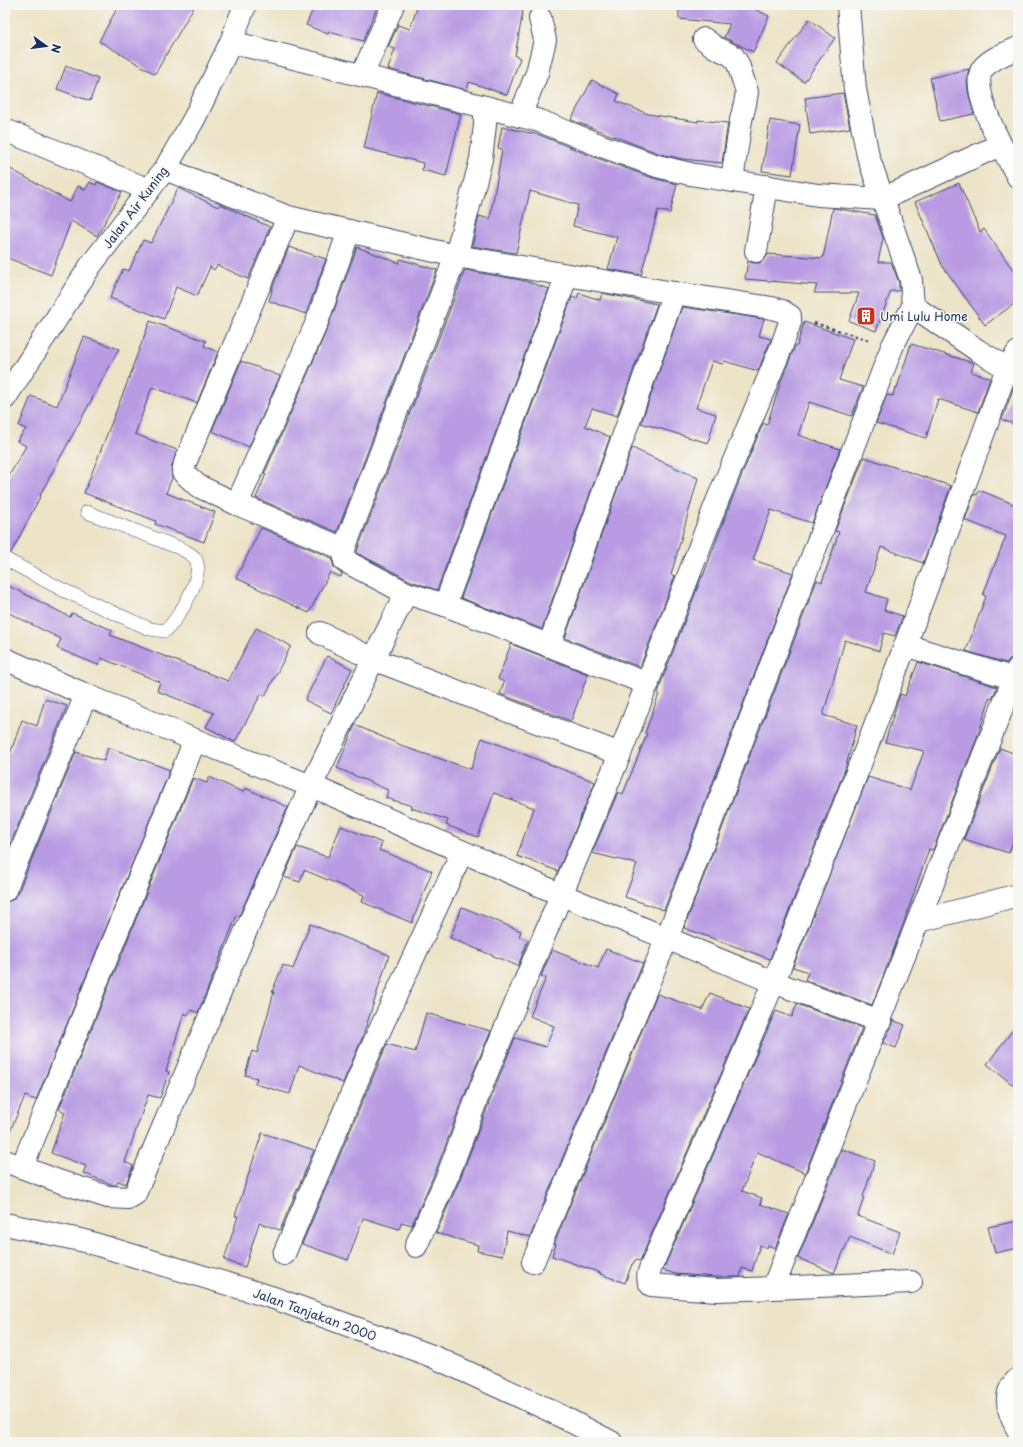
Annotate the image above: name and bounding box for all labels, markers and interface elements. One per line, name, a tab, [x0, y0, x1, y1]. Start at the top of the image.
north arrow	[26, 26, 66, 66]
text: N	[47, 42, 65, 55]
street label: Jalan Air Kuning	[98, 162, 172, 252]
building icon: Umi Lulu Home	[855, 305, 877, 327]
place label: Umi Lulu Home	[880, 307, 968, 325]
street label: Jalan Tanjakan 2000	[251, 1283, 379, 1345]

